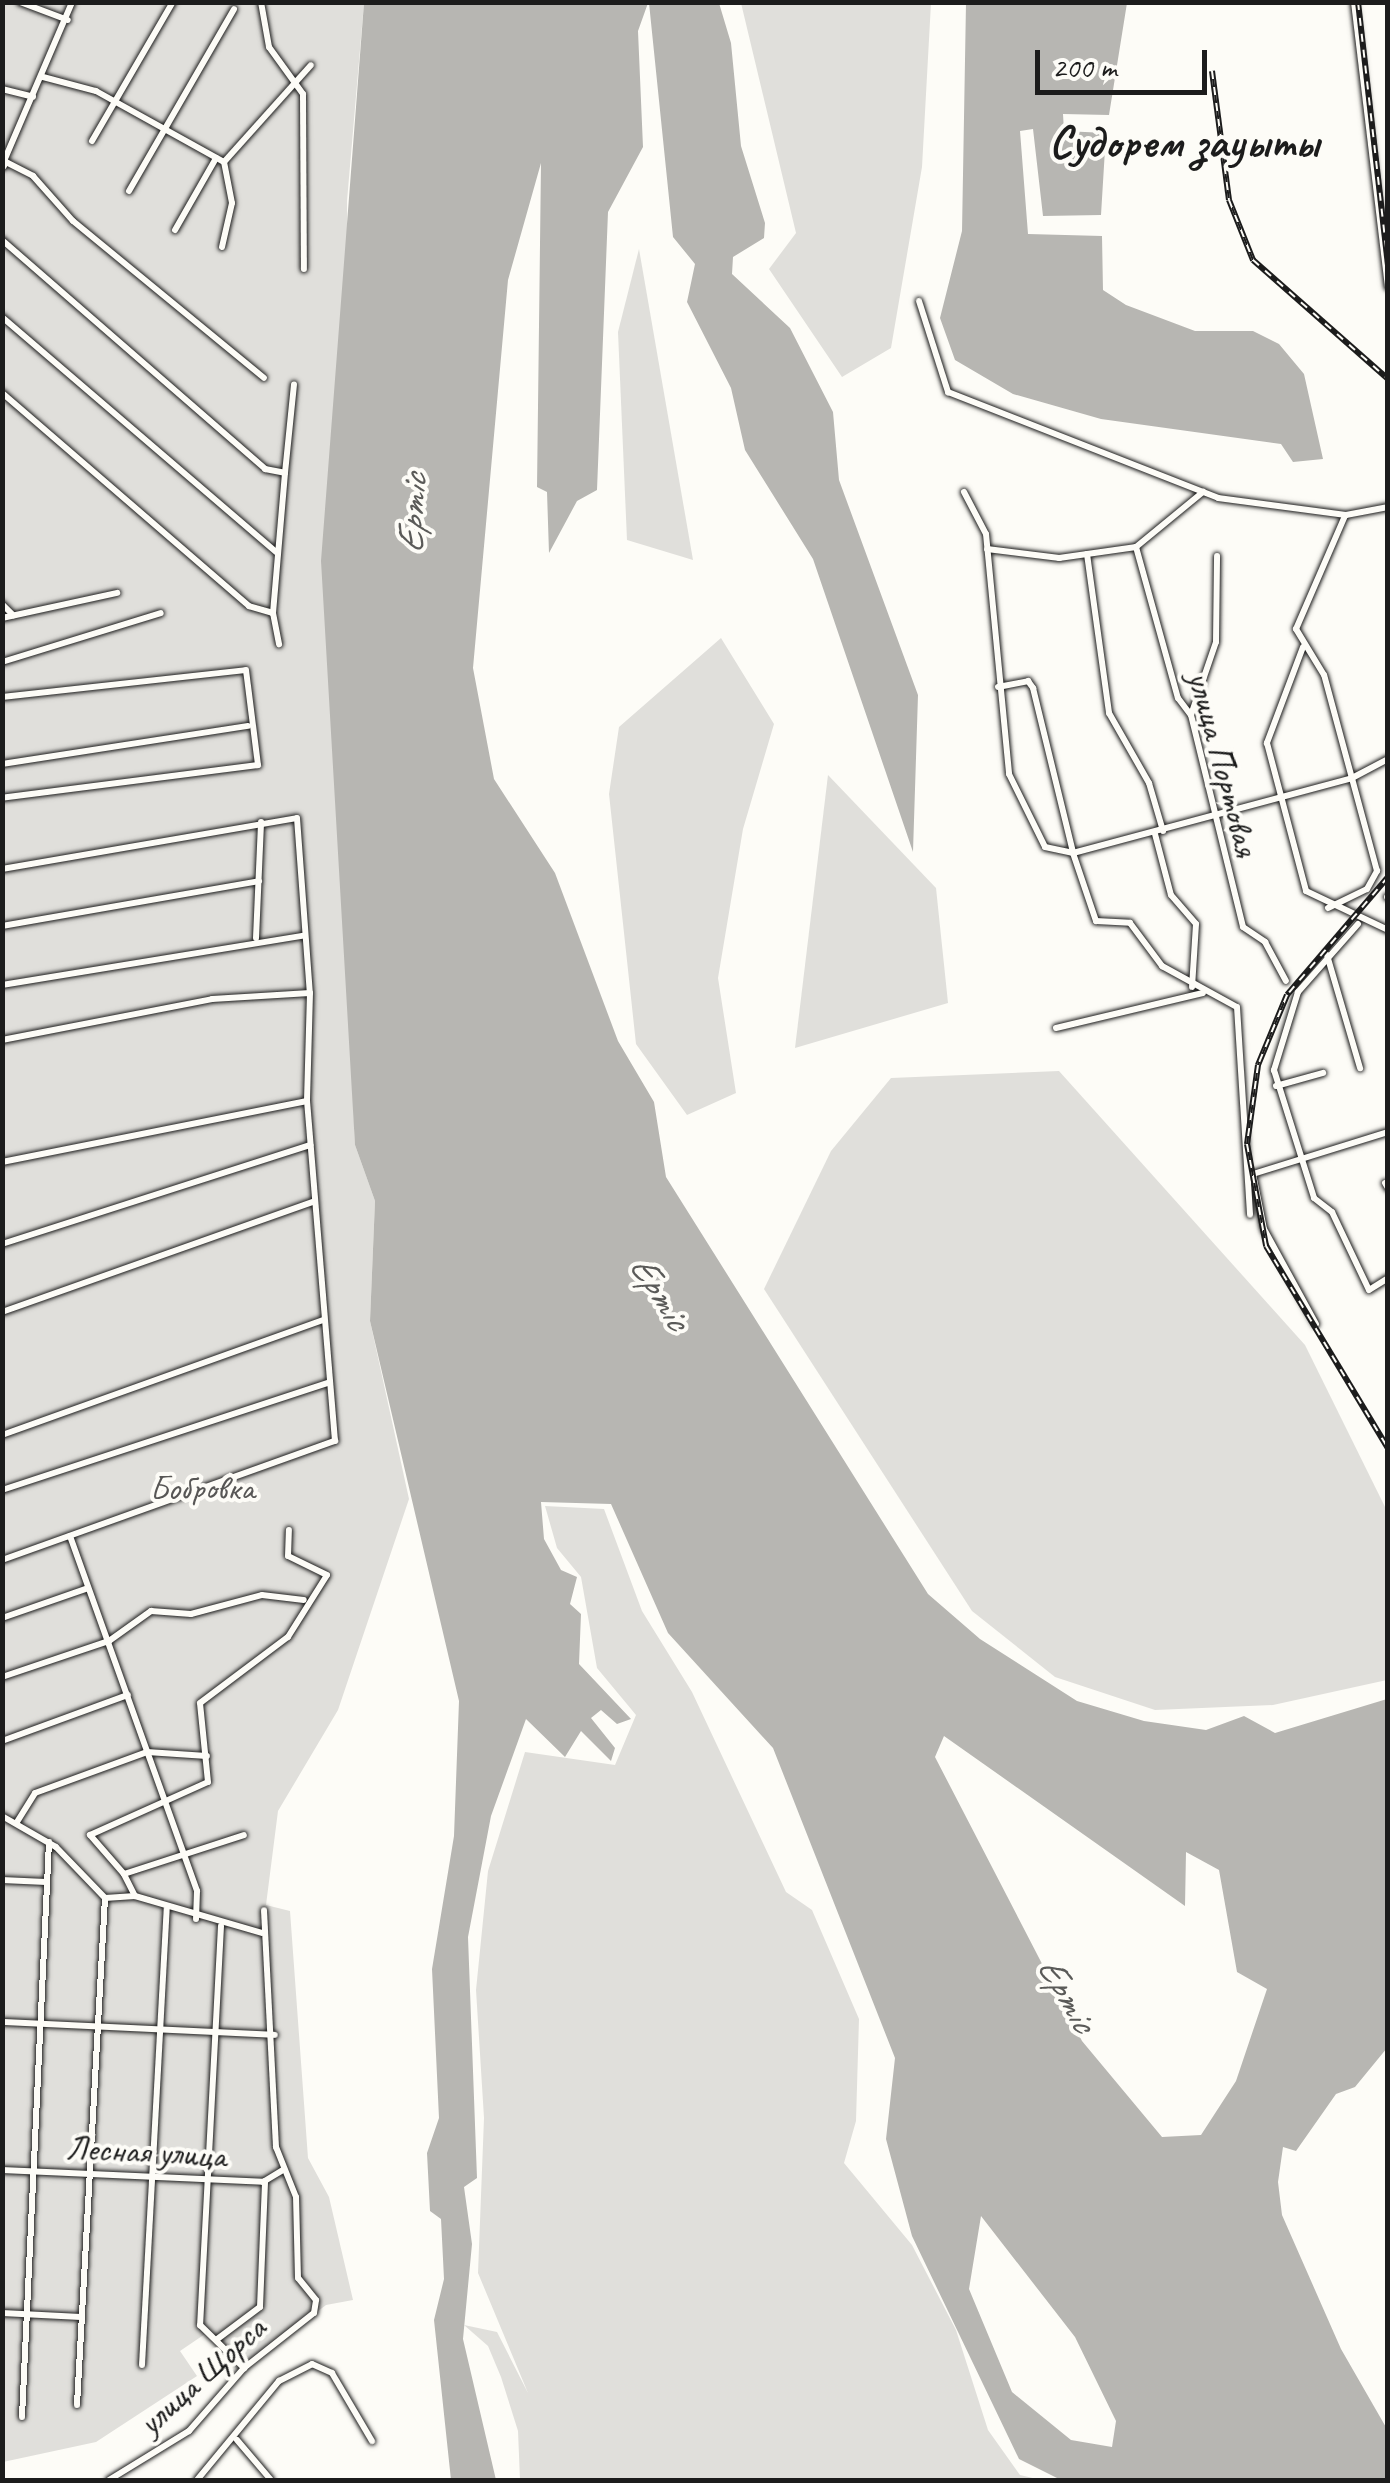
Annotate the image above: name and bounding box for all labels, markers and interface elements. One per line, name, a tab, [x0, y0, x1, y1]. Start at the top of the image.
scale bar	[1040, 30, 1212, 92]
text: 200 m	[1052, 48, 1117, 86]
district label: Судорем зауыты	[1049, 116, 1319, 170]
water label: Ертіс	[387, 473, 437, 555]
street label: улица Портовая	[1178, 665, 1268, 863]
water label: Ертіс	[620, 1246, 700, 1338]
park label: Бобровка	[150, 1467, 254, 1509]
water label: Ертіс	[1027, 1948, 1107, 2040]
street label: Лесная улица	[65, 2127, 227, 2177]
street label: улица Щорса	[130, 2308, 274, 2444]

